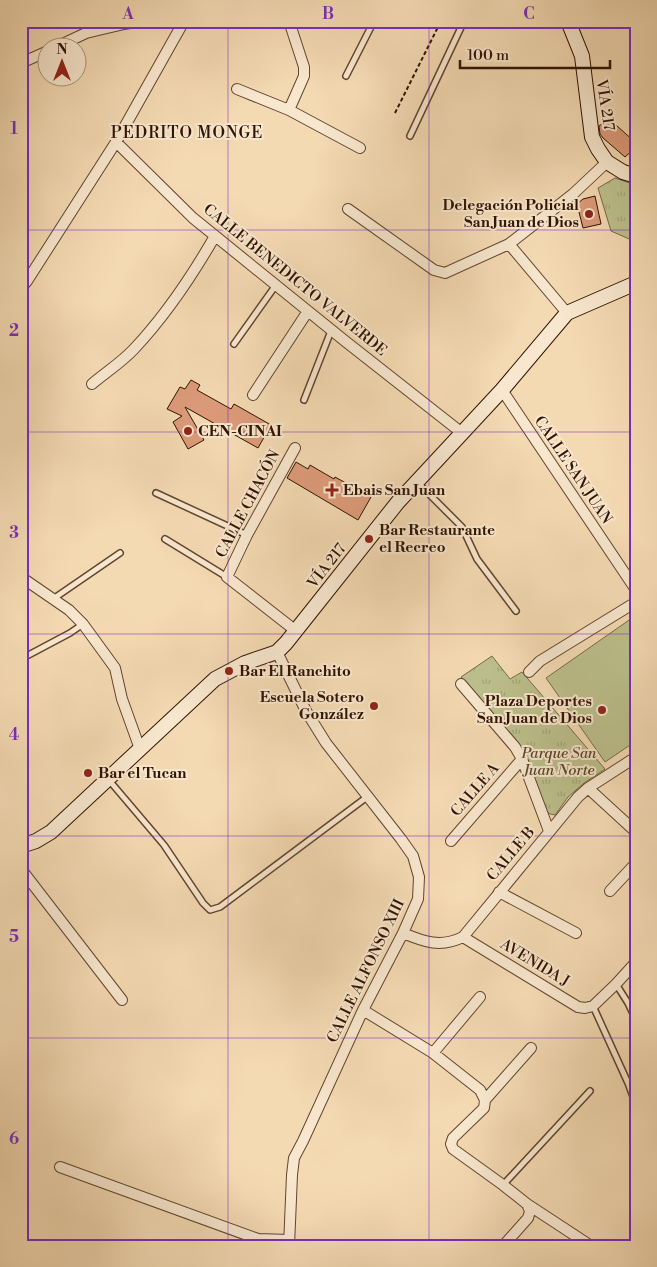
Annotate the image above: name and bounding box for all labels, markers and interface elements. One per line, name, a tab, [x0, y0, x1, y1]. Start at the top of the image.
text: A	[121, 4, 134, 24]
text: B	[322, 4, 334, 24]
text: C	[523, 4, 535, 24]
north arrow	[38, 38, 88, 88]
scale bar	[460, 38, 610, 70]
text: N	[56, 41, 68, 59]
text: 100 m	[467, 46, 509, 65]
street label: VÍA 217	[591, 77, 619, 132]
text: 1	[10, 119, 18, 139]
district label: PEDRITO MONGE	[111, 123, 263, 143]
place label: Delegación Policial San Juan de Dios	[442, 196, 579, 232]
street label: CALLE BENEDICTO VALVERDE	[199, 200, 391, 360]
marker: Delegación Policial San Juan de Dios	[583, 208, 595, 220]
text: 2	[9, 321, 19, 341]
street label: CALLE SAN JUAN	[530, 412, 616, 528]
place label: CEN-CINAI	[198, 422, 282, 441]
marker: CEN-CINAI	[182, 425, 194, 437]
street label: CALLE CHACÓN	[211, 446, 284, 561]
place label: Ebais San Juan	[343, 481, 446, 500]
marker: Ebais San Juan	[325, 483, 339, 497]
place label: Bar Restaurante el Recreo	[379, 521, 495, 557]
text: 3	[9, 523, 19, 543]
marker: Bar Restaurante el Recreo	[363, 533, 375, 545]
street label: VÍA 217	[302, 539, 351, 593]
place label: Bar El Ranchito	[239, 662, 351, 681]
marker: Bar El Ranchito	[223, 665, 235, 677]
place label: Escuela Sotero González	[260, 688, 364, 724]
place label: Plaza Deportes San Juan de Dios	[477, 692, 592, 728]
marker: Escuela Sotero González	[368, 700, 380, 712]
marker: Plaza Deportes San Juan de Dios	[596, 704, 608, 716]
text: 4	[9, 725, 20, 745]
park label: Parque San Juan Norte	[521, 744, 597, 780]
street label: CALLE A	[447, 759, 504, 821]
place label: Bar el Tucan	[98, 764, 187, 783]
marker: Bar el Tucan	[82, 767, 94, 779]
street label: CALLE B	[483, 823, 539, 885]
street label: CALLE ALFONSO XIII	[323, 896, 409, 1046]
text: 5	[9, 927, 19, 947]
street label: AVENIDA J	[496, 934, 573, 991]
text: 6	[9, 1129, 19, 1149]

